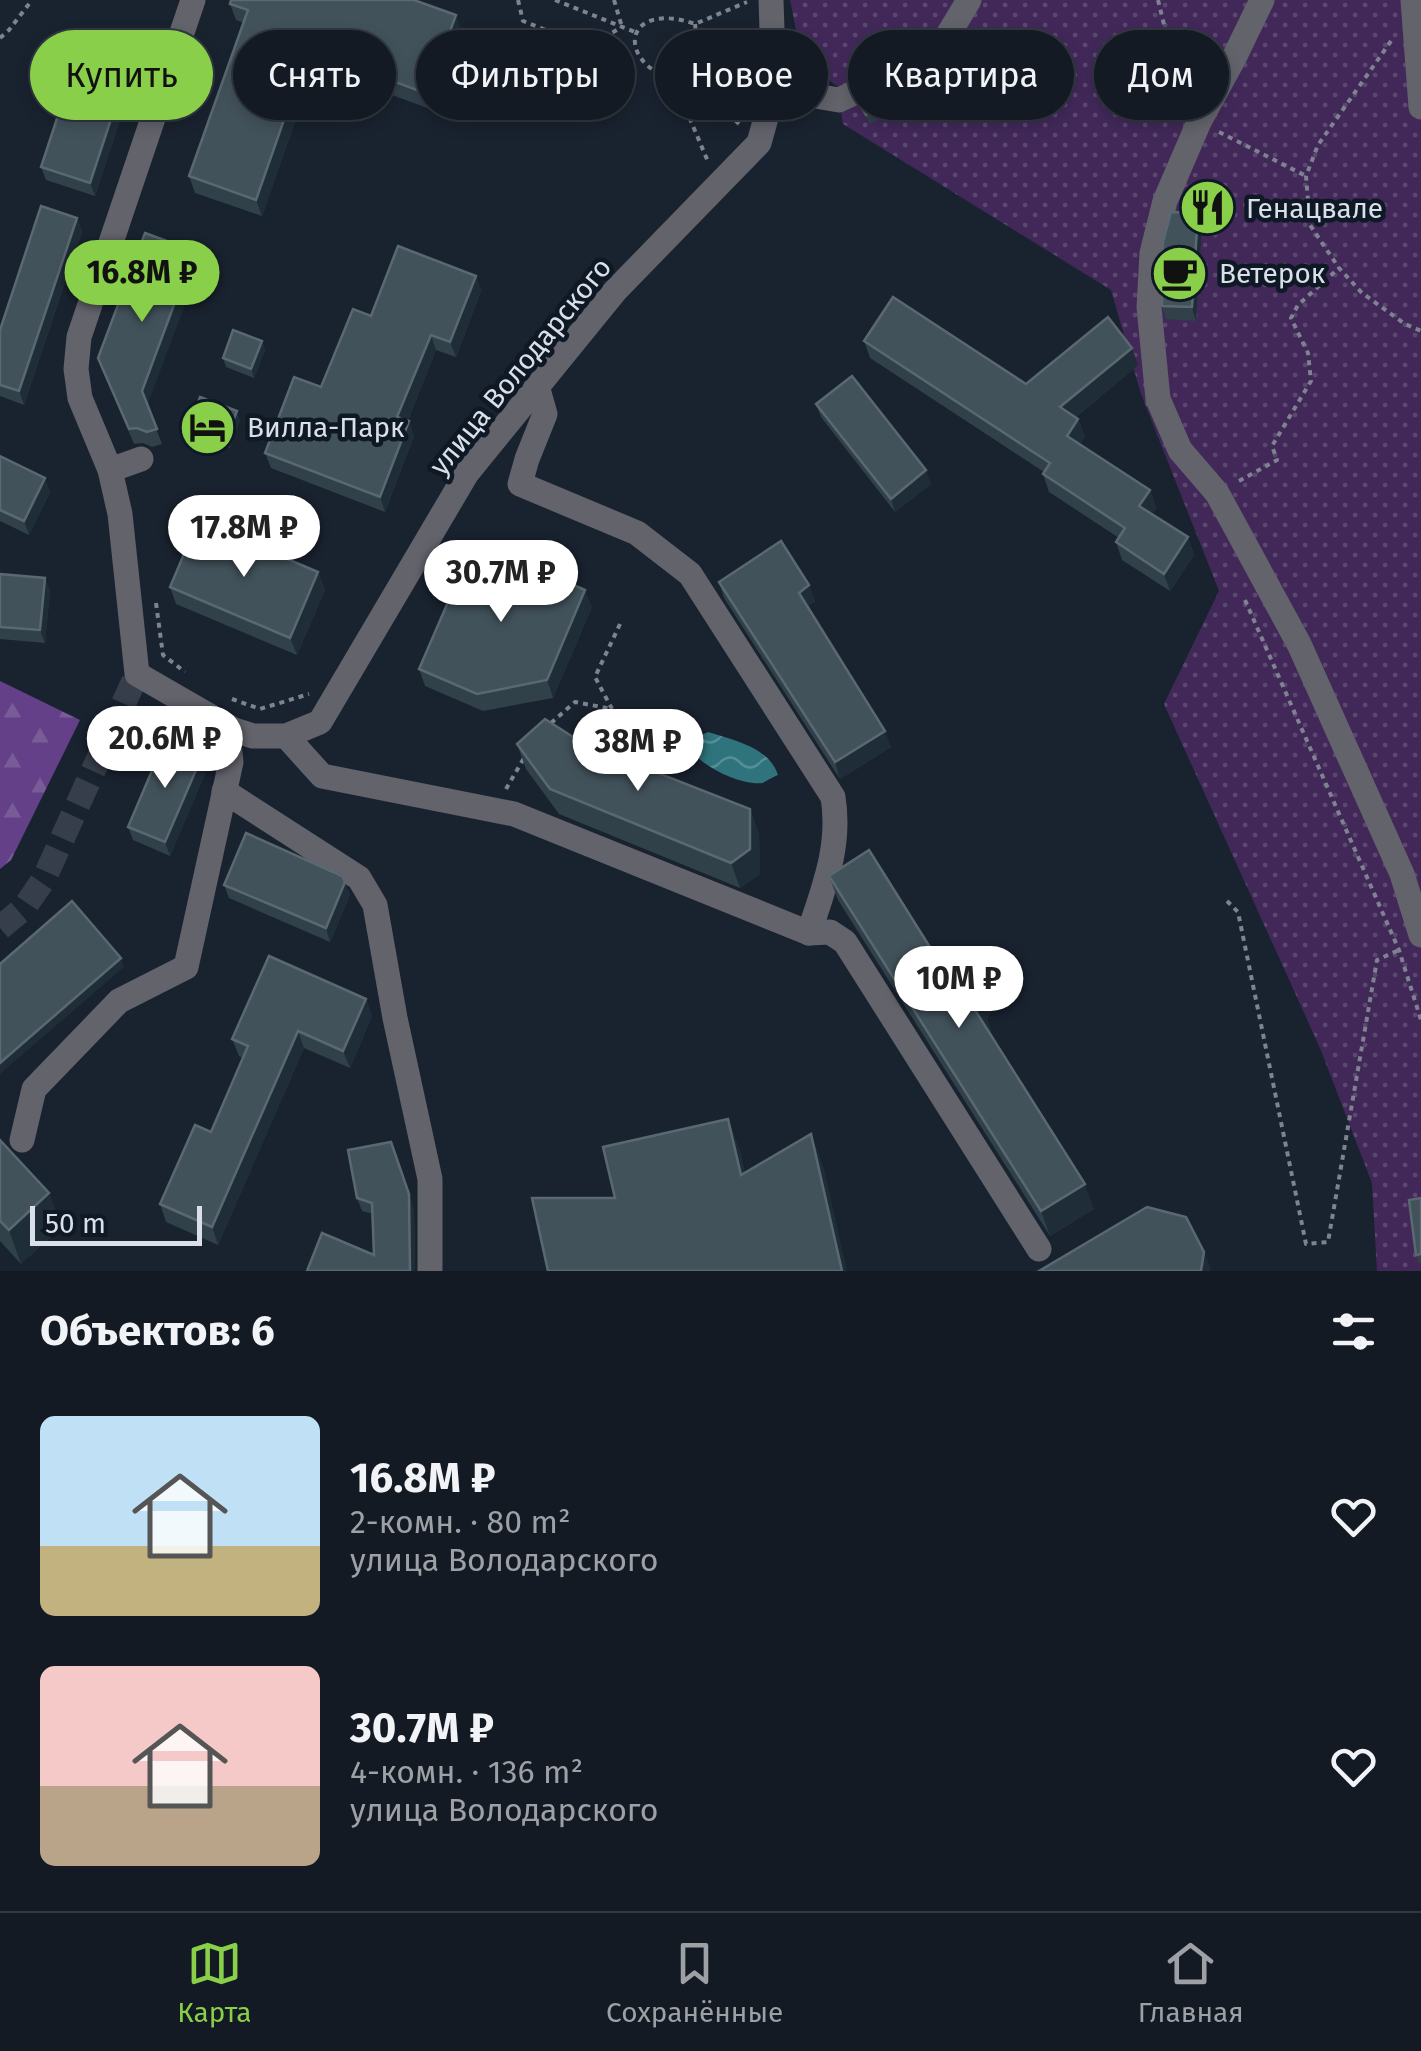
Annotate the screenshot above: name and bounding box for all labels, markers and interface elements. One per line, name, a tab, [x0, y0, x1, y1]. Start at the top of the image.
chip: Купить	[30, 30, 213, 120]
chip: Снять	[233, 30, 396, 120]
chip: Фильтры	[416, 30, 635, 120]
chip: Новое	[655, 30, 828, 120]
chip: Квартира	[848, 30, 1074, 120]
chip: Дом	[1094, 30, 1229, 120]
restaurant icon: Генацвале	[1177, 178, 1237, 238]
place label: Генацвале	[1246, 192, 1383, 225]
pin: 16.8M ₽	[50, 240, 234, 325]
cafe icon: Ветерок	[1150, 243, 1210, 303]
street label: улица Володарского	[423, 251, 618, 482]
text: 16.8M ₽	[87, 253, 197, 291]
place label: Ветерок	[1219, 257, 1326, 290]
hotel icon: Вилла-Парк	[178, 397, 238, 457]
place label: Вилла-Парк	[247, 411, 405, 444]
pin: 17.8M ₽	[152, 495, 336, 580]
text: 17.8M ₽	[190, 508, 298, 546]
pin: 30.7M ₽	[409, 540, 593, 625]
text: 30.7M ₽	[446, 553, 556, 591]
pin: 20.6M ₽	[73, 706, 257, 791]
pin: 38M ₽	[568, 709, 708, 794]
text: 20.6M ₽	[109, 719, 221, 757]
text: 38M ₽	[594, 722, 682, 760]
pin: 10M ₽	[889, 946, 1029, 1031]
text: 10M ₽	[916, 959, 1002, 997]
scale bar	[30, 1201, 202, 1246]
text: 50 m	[45, 1207, 106, 1240]
icon: filters	[1326, 1304, 1381, 1359]
text: Объектов: 6	[40, 1306, 275, 1356]
text: 16.8M ₽	[350, 1453, 496, 1503]
icon: home	[120, 1456, 240, 1576]
icon: heart	[1326, 1489, 1381, 1544]
text: 2-комн. · 80 m²	[350, 1503, 571, 1541]
text: улица Володарского	[350, 1541, 658, 1579]
text: 30.7M ₽	[350, 1703, 494, 1753]
icon: home	[120, 1706, 240, 1826]
icon: heart	[1326, 1739, 1381, 1794]
text: 4-комн. · 136 m²	[350, 1753, 583, 1791]
text: улица Володарского	[350, 1791, 658, 1829]
tab: Карта	[177, 1936, 251, 2029]
tab: Сохранённые	[606, 1936, 783, 2029]
tab: Главная	[1138, 1936, 1244, 2029]

